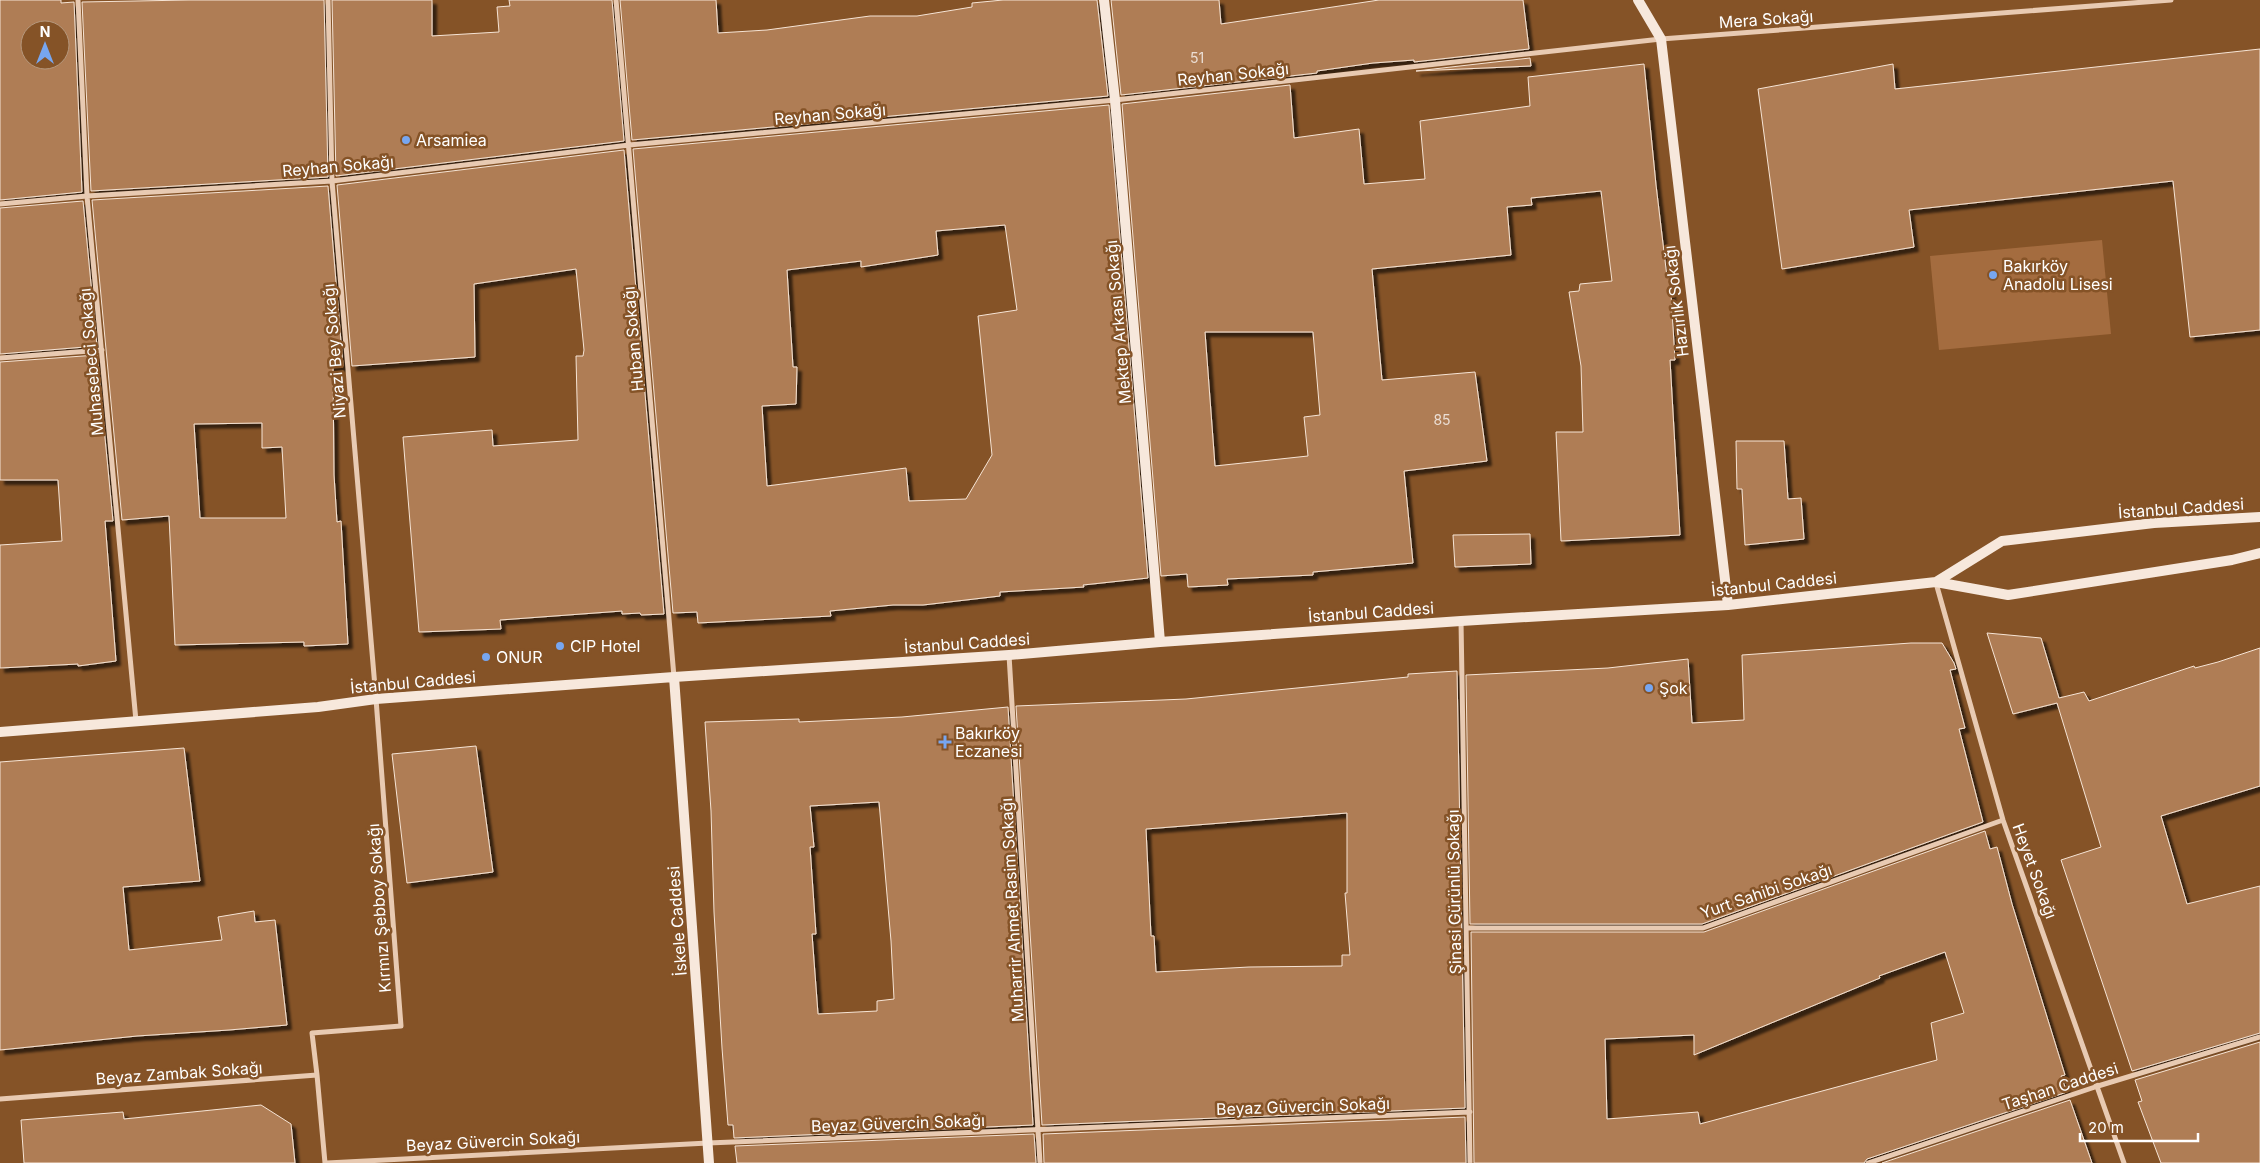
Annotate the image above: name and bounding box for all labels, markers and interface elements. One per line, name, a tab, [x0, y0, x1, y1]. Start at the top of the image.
street label: Mera Sokağı	[1718, 6, 1814, 32]
north arrow	[20, 20, 70, 70]
text: N	[40, 23, 50, 40]
house number: 51	[1190, 49, 1204, 66]
street label: Reyhan Sokağı	[1176, 58, 1290, 90]
street label: Reyhan Sokağı	[773, 99, 887, 129]
place label: Arsamiea	[416, 130, 487, 150]
marker: Arsamiea	[400, 134, 412, 146]
street label: Reyhan Sokağı	[281, 151, 395, 181]
street label: Mektep Arkası Sokağı	[1101, 239, 1135, 405]
street label: Hazırlık Sokağı	[1659, 244, 1693, 358]
place label: Bakırköy Anadolu Lisesi	[2003, 256, 2113, 294]
marker: Bakırköy Anadolu Lisesi	[1987, 269, 1999, 281]
street label: Niyazi Bey Sokağı	[318, 283, 350, 419]
street label: Huban Sokağı	[618, 286, 648, 392]
street label: Muhasebeci Sokağı	[75, 287, 107, 437]
house number: 85	[1433, 411, 1451, 428]
street label: İstanbul Caddesi	[2117, 494, 2245, 522]
street label: İstanbul Caddesi	[1710, 567, 1838, 601]
street label: İstanbul Caddesi	[1307, 598, 1435, 626]
street label: İstanbul Caddesi	[903, 629, 1031, 657]
place label: CIP Hotel	[570, 636, 640, 656]
marker: CIP Hotel	[554, 640, 566, 652]
place label: ONUR	[496, 647, 543, 667]
marker: ONUR	[480, 651, 492, 663]
street label: İstanbul Caddesi	[349, 667, 477, 697]
place label: Şok	[1659, 678, 1688, 698]
marker: Şok	[1643, 682, 1655, 694]
place label: Bakırköy Eczanesi	[955, 723, 1022, 761]
marker: Bakırköy Eczanesi	[939, 736, 951, 748]
street label: Muharrir Ahmet Rasim Sokağı	[996, 798, 1028, 1022]
street label: Şinasi Gürünlü Sokağı	[1443, 809, 1465, 975]
street label: Heyet Sokağı	[2009, 821, 2061, 921]
street label: Kırmızı Şebboy Sokağı	[363, 823, 395, 993]
street label: Yurt Sahibi Sokağı	[1698, 859, 1834, 923]
street label: İskele Caddesi	[663, 865, 691, 977]
street label: Beyaz Zambak Sokağı	[95, 1057, 263, 1089]
street label: Taşhan Caddesi	[1999, 1058, 2121, 1114]
street label: Beyaz Güvercin Sokağı	[1216, 1093, 1390, 1119]
street label: Beyaz Güvercin Sokağı	[811, 1110, 985, 1136]
scale bar	[2080, 1110, 2198, 1142]
text: 20 m	[2088, 1118, 2124, 1137]
street label: Beyaz Güvercin Sokağı	[406, 1126, 580, 1156]

